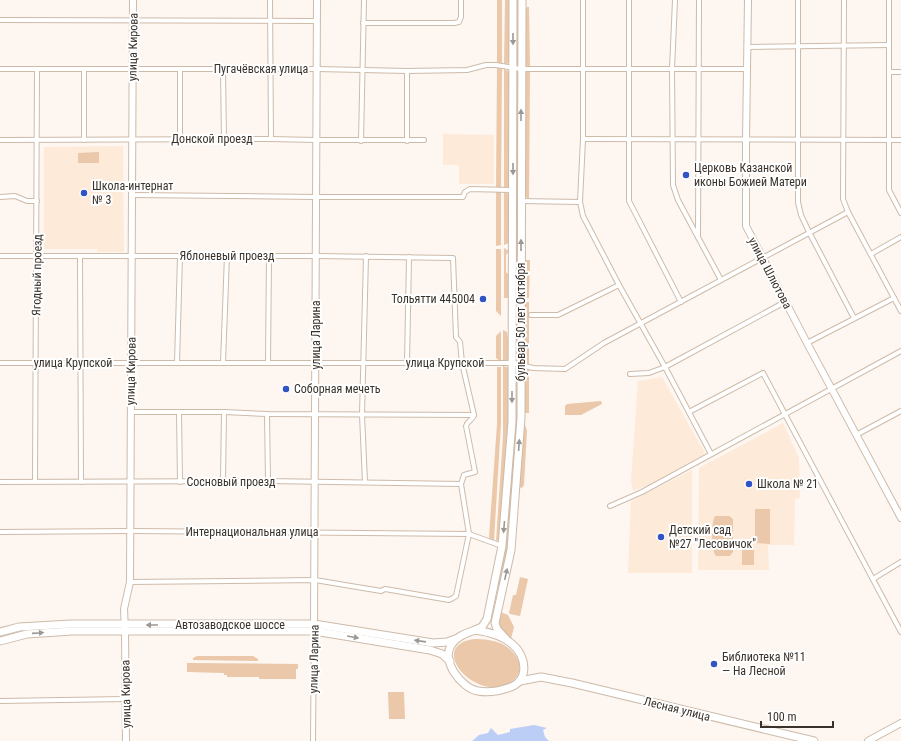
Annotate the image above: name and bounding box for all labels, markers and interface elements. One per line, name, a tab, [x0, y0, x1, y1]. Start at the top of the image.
street label: улица Кирова	[125, 13, 141, 81]
one-way arrow	[510, 33, 516, 46]
street label: Пугачёвская улица	[214, 62, 309, 76]
one-way arrow	[518, 108, 524, 121]
street label: Донской проезд	[171, 132, 253, 146]
place label: Церковь Казанской иконы Божией Матери	[694, 161, 807, 189]
one-way arrow	[510, 163, 516, 176]
marker: Церковь Казанской иконы Божией Матери	[681, 170, 691, 180]
place label: Школа-интернат № 3	[92, 179, 173, 207]
marker: Школа-интернат № 3	[79, 188, 89, 198]
street label: Ягодный проезд	[29, 233, 45, 316]
street label: улица Шлютова	[745, 235, 795, 311]
one-way arrow	[518, 238, 524, 251]
street label: Яблоневый проезд	[180, 249, 275, 263]
street label: бульвар 50 лет Октября	[514, 263, 528, 381]
place label: Тольятти 445004	[391, 292, 475, 306]
marker: Тольятти 445004	[478, 294, 488, 304]
street label: улица Ларина	[309, 300, 323, 369]
street label: улица Кирова	[123, 337, 139, 405]
street label: улица Крупской	[34, 356, 112, 370]
street label: улица Крупской	[406, 356, 484, 370]
place label: Cоборная мечеть	[294, 382, 381, 396]
marker: Cоборная мечеть	[281, 384, 291, 394]
one-way arrow	[509, 391, 515, 404]
one-way arrow	[515, 439, 522, 451]
street label: Сосновый проезд	[186, 475, 276, 489]
place label: Школа № 21	[757, 477, 818, 491]
marker: Школа № 21	[744, 479, 754, 489]
one-way arrow	[500, 521, 507, 533]
place label: Детский сад №27 "Лесовичок"	[669, 523, 756, 551]
street label: Интернациональная улица	[185, 525, 319, 539]
marker: Детский сад №27 "Лесовичок"	[656, 532, 666, 542]
one-way arrow	[503, 568, 509, 580]
street label: Автозаводское шоссе	[175, 618, 285, 632]
one-way arrow	[146, 621, 158, 628]
street label: улица Ларина	[306, 624, 322, 694]
one-way arrow	[32, 630, 44, 637]
one-way arrow	[347, 634, 359, 640]
one-way arrow	[414, 638, 426, 644]
place label: Библиотека №11 — На Лесной	[722, 650, 806, 678]
marker: Библиотека №11 — На Лесной	[709, 659, 719, 669]
street label: улица Кирова	[118, 660, 134, 728]
street label: Лесная улица	[642, 694, 712, 724]
scale bar	[761, 703, 833, 729]
text: 100 m	[767, 710, 797, 724]

